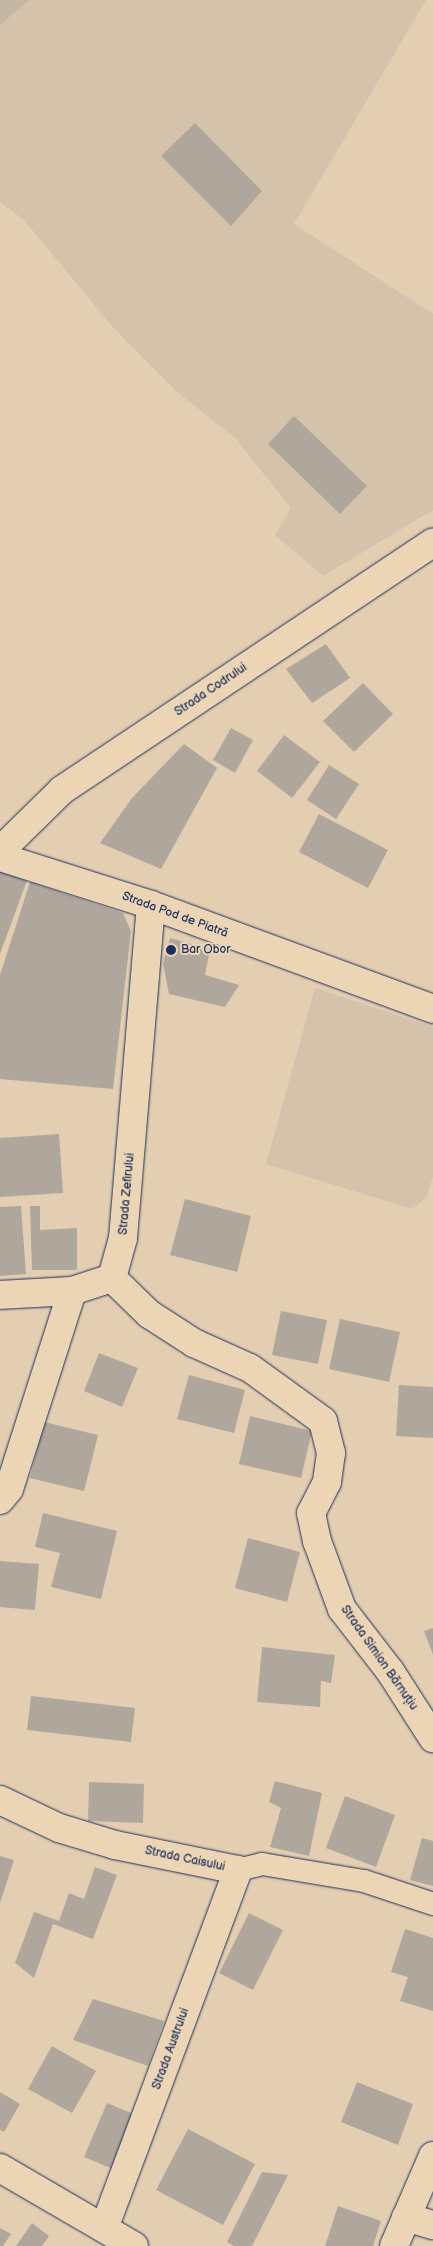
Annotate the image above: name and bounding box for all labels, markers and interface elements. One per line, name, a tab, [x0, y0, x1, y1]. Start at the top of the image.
street label: Strada Codrului	[172, 661, 250, 719]
street label: Strada Pod de Piatră	[120, 889, 230, 941]
place label: Bar Obor	[181, 943, 231, 957]
marker: Bar Obor	[165, 944, 177, 956]
street label: Strada Zefirului	[116, 1152, 138, 1236]
street label: Strada Simion Bărnuțiu	[337, 1603, 421, 1713]
street label: Strada Caisului	[144, 1843, 226, 1875]
street label: Strada Austrului	[150, 2006, 192, 2092]

